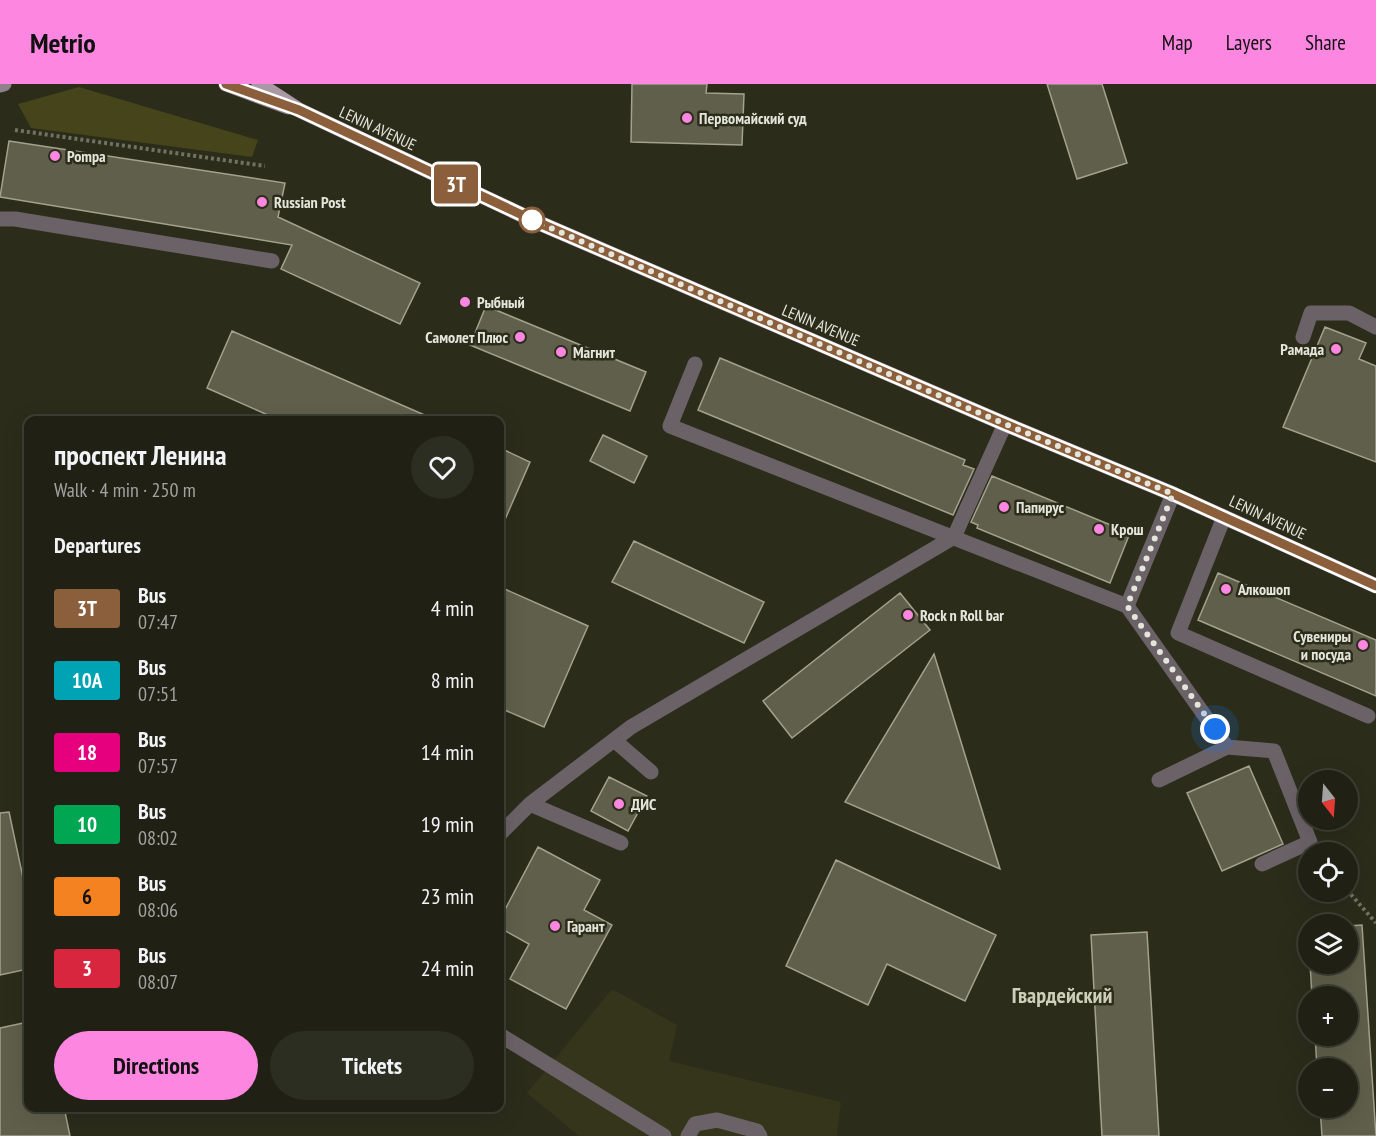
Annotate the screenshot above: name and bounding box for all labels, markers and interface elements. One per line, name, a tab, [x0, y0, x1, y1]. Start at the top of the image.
text: Metrio	[30, 24, 96, 61]
text: Map	[1162, 29, 1193, 56]
text: Layers	[1226, 29, 1272, 56]
text: Share	[1305, 29, 1346, 56]
street label: LENIN AVENUE	[336, 102, 420, 155]
place label: Первомайский суд	[699, 108, 807, 128]
marker: Первомайский суд	[680, 111, 694, 125]
place label: Pompa	[67, 146, 106, 166]
marker: Pompa	[48, 149, 62, 163]
line badge: 3Т	[429, 164, 483, 204]
text: 3Т	[446, 171, 466, 198]
place label: Russian Post	[274, 192, 346, 212]
marker: Russian Post	[255, 195, 269, 209]
unlabelled marker	[519, 207, 545, 233]
place label: Рыбный	[477, 292, 525, 312]
marker: Рыбный	[458, 295, 472, 309]
street label: LENIN AVENUE	[779, 300, 863, 350]
place label: Самолет Плюс	[425, 327, 508, 347]
marker: Самолет Плюс	[513, 330, 527, 344]
place label: Рамада	[1280, 339, 1324, 359]
place label: Магнит	[573, 342, 615, 362]
marker: Рамада	[1329, 342, 1343, 356]
marker: Магнит	[554, 345, 568, 359]
text: проспект Ленина	[54, 436, 227, 473]
button: heart	[411, 436, 474, 499]
text: Walk · 4 min · 250 m	[54, 477, 196, 503]
street label: LENIN AVENUE	[1226, 491, 1310, 544]
place label: Папирус	[1016, 497, 1065, 517]
marker: Папирус	[997, 500, 1011, 514]
place label: Крош	[1111, 519, 1144, 539]
marker: Крош	[1092, 522, 1106, 536]
text: Departures	[54, 531, 141, 559]
place label: Алкошоп	[1237, 579, 1290, 599]
text: Bus	[138, 581, 166, 609]
marker: Алкошоп	[1219, 582, 1233, 596]
text: 4 min	[431, 594, 474, 622]
text: 3Т	[77, 595, 97, 622]
place label: Rock n Roll bar	[920, 605, 1004, 625]
marker: Rock n Roll bar	[901, 608, 915, 622]
text: 07:47	[138, 609, 178, 635]
place label: Сувениры и посуда	[1293, 626, 1351, 664]
marker: Сувениры и посуда	[1356, 638, 1370, 652]
text: Bus	[138, 653, 166, 681]
text: 8 min	[431, 666, 474, 694]
text: 10А	[72, 667, 102, 694]
text: 07:51	[138, 681, 178, 707]
your location	[1200, 714, 1230, 744]
text: Bus	[138, 725, 166, 753]
text: 14 min	[421, 738, 474, 766]
text: 18	[77, 739, 97, 766]
text: 07:57	[138, 753, 178, 779]
north arrow	[1298, 770, 1358, 830]
map controls	[1298, 770, 1358, 1118]
place label: ДИС	[631, 794, 657, 814]
text: Bus	[138, 797, 166, 825]
marker: ДИС	[612, 797, 626, 811]
text: 19 min	[421, 810, 474, 838]
text: 10	[77, 811, 97, 838]
text: 08:02	[138, 825, 178, 851]
button: locate	[1298, 842, 1358, 902]
text: Bus	[138, 869, 166, 897]
text: 23 min	[421, 882, 474, 910]
text: 6	[82, 883, 92, 910]
text: 08:06	[138, 897, 178, 923]
button: layers	[1298, 914, 1358, 974]
place label: Гарант	[567, 916, 605, 936]
marker: Гарант	[548, 919, 562, 933]
text: Bus	[138, 941, 166, 969]
text: 24 min	[421, 954, 474, 982]
text: 3	[82, 955, 92, 982]
text: 08:07	[138, 969, 178, 995]
district label: Гвардейский	[1012, 981, 1112, 1009]
button: +	[1298, 986, 1358, 1046]
button: Directions	[54, 1031, 258, 1100]
button: Tickets	[270, 1031, 474, 1100]
button: −	[1298, 1058, 1358, 1118]

